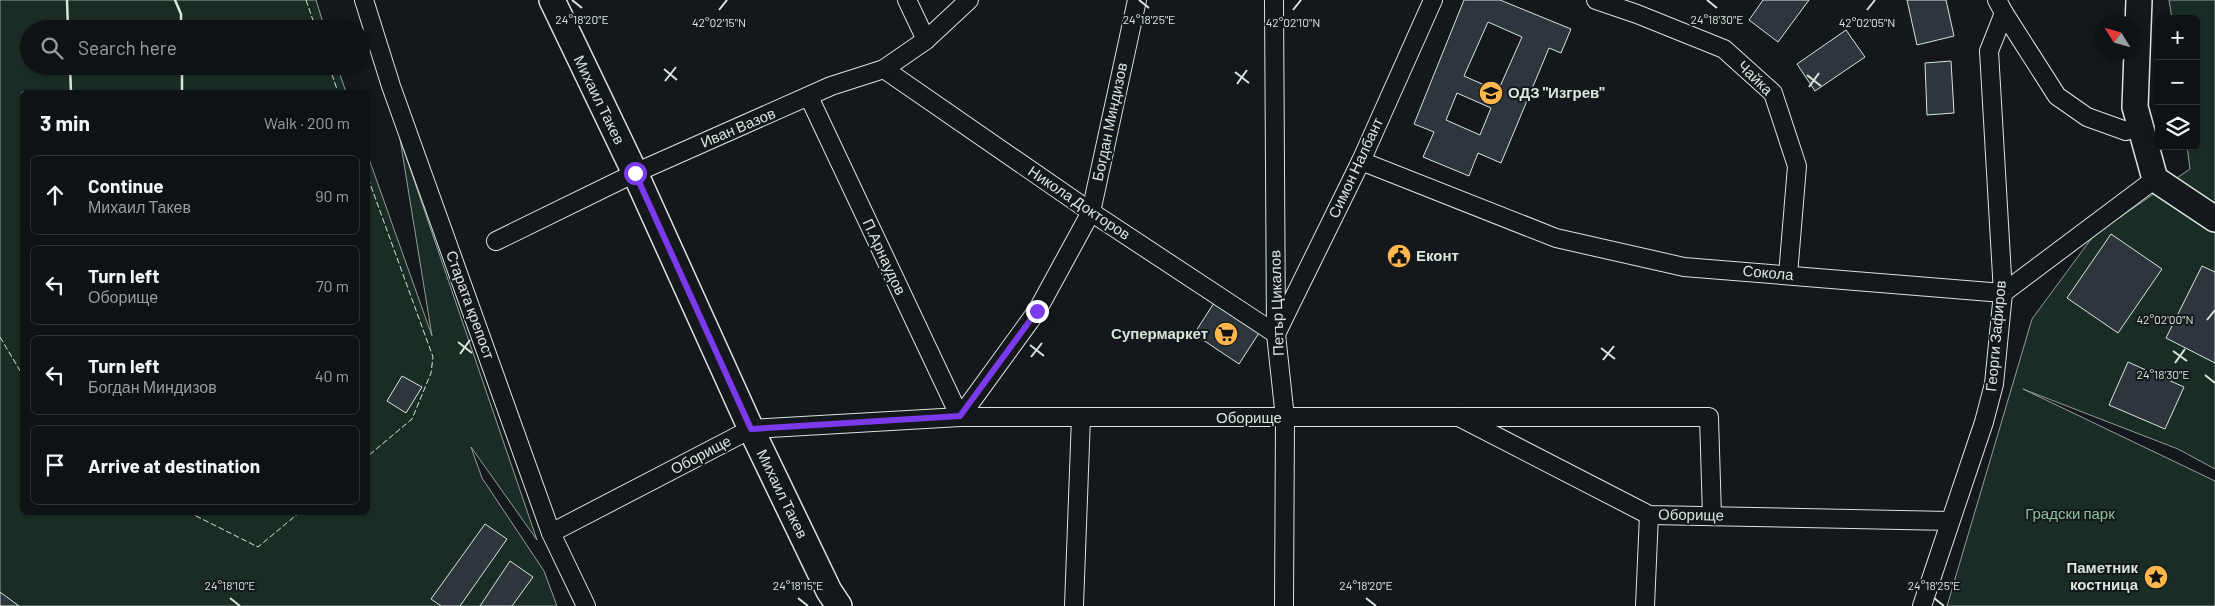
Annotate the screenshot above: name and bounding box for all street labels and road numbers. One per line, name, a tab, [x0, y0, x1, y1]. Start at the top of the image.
street label: Михаил Такев	[571, 52, 629, 147]
street label: Чайка	[1734, 56, 1778, 99]
street label: Богдан Миндизов	[1088, 61, 1130, 183]
street label: Иван Вазов	[698, 103, 778, 151]
street label: Симон Налбант	[1324, 114, 1386, 221]
street label: Никола Докторов	[1025, 161, 1134, 243]
street label: П.Арнаудов	[859, 216, 910, 297]
street label: Старата крепост	[443, 248, 499, 362]
street label: Петър Цикалов	[1265, 250, 1287, 356]
street label: Сокола	[1742, 261, 1795, 283]
street label: Георги Зафиров	[1981, 279, 2009, 392]
street label: Оборище	[1216, 408, 1282, 426]
street label: Оборище	[667, 431, 734, 478]
street label: Михаил Такев	[754, 446, 812, 541]
street label: Оборище	[1658, 504, 1724, 524]

